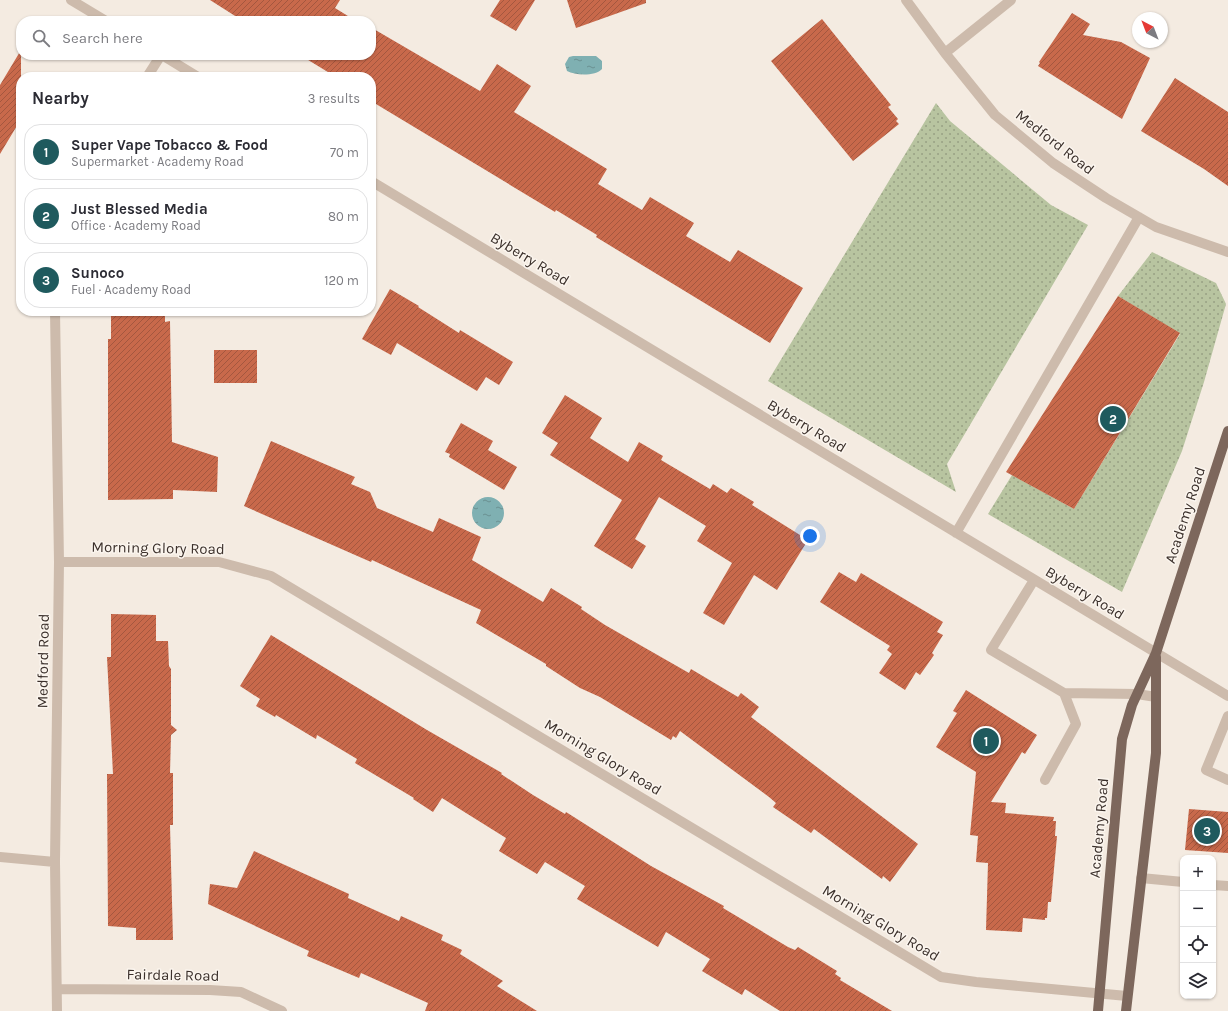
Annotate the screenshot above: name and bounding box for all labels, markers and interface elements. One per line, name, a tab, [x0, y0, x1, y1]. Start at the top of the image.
north arrow	[1132, 12, 1168, 48]
search box	[16, 16, 376, 60]
icon: search	[30, 27, 52, 49]
text: Search here	[62, 29, 143, 47]
text: Nearby	[32, 88, 89, 108]
text: 3 results	[308, 91, 360, 106]
street label: Medford Road	[1012, 106, 1098, 178]
text: Super Vape Tobacco & Food	[71, 136, 268, 154]
text: 1	[44, 145, 48, 160]
text: 70 m	[330, 145, 359, 160]
text: Supermarket · Academy Road	[71, 154, 244, 169]
text: Just Blessed Media	[71, 200, 208, 218]
text: 2	[42, 209, 50, 224]
text: 80 m	[328, 209, 359, 224]
text: Office · Academy Road	[71, 218, 201, 233]
street label: Byberry Road	[487, 228, 573, 290]
text: Sunoco	[71, 264, 124, 282]
text: 3	[42, 273, 50, 288]
text: 120 m	[324, 273, 359, 288]
text: Fuel · Academy Road	[71, 282, 191, 297]
street label: Byberry Road	[764, 395, 850, 457]
pin: 2	[1100, 404, 1126, 434]
street label: Academy Road	[1161, 465, 1209, 565]
your location	[800, 526, 820, 546]
street label: Morning Glory Road	[91, 538, 225, 558]
street label: Byberry Road	[1042, 562, 1128, 624]
street label: Medford Road	[33, 613, 53, 709]
street label: Morning Glory Road	[541, 715, 665, 799]
pin: 1	[973, 726, 999, 756]
street label: Academy Road	[1086, 777, 1112, 879]
pin: 3	[1194, 816, 1220, 846]
map controls	[1180, 855, 1216, 999]
button: +	[1180, 855, 1216, 891]
street label: Morning Glory Road	[819, 881, 943, 965]
button: −	[1180, 891, 1216, 927]
button: locate	[1180, 927, 1216, 963]
button: layers	[1180, 963, 1216, 999]
street label: Fairdale Road	[126, 965, 220, 985]

